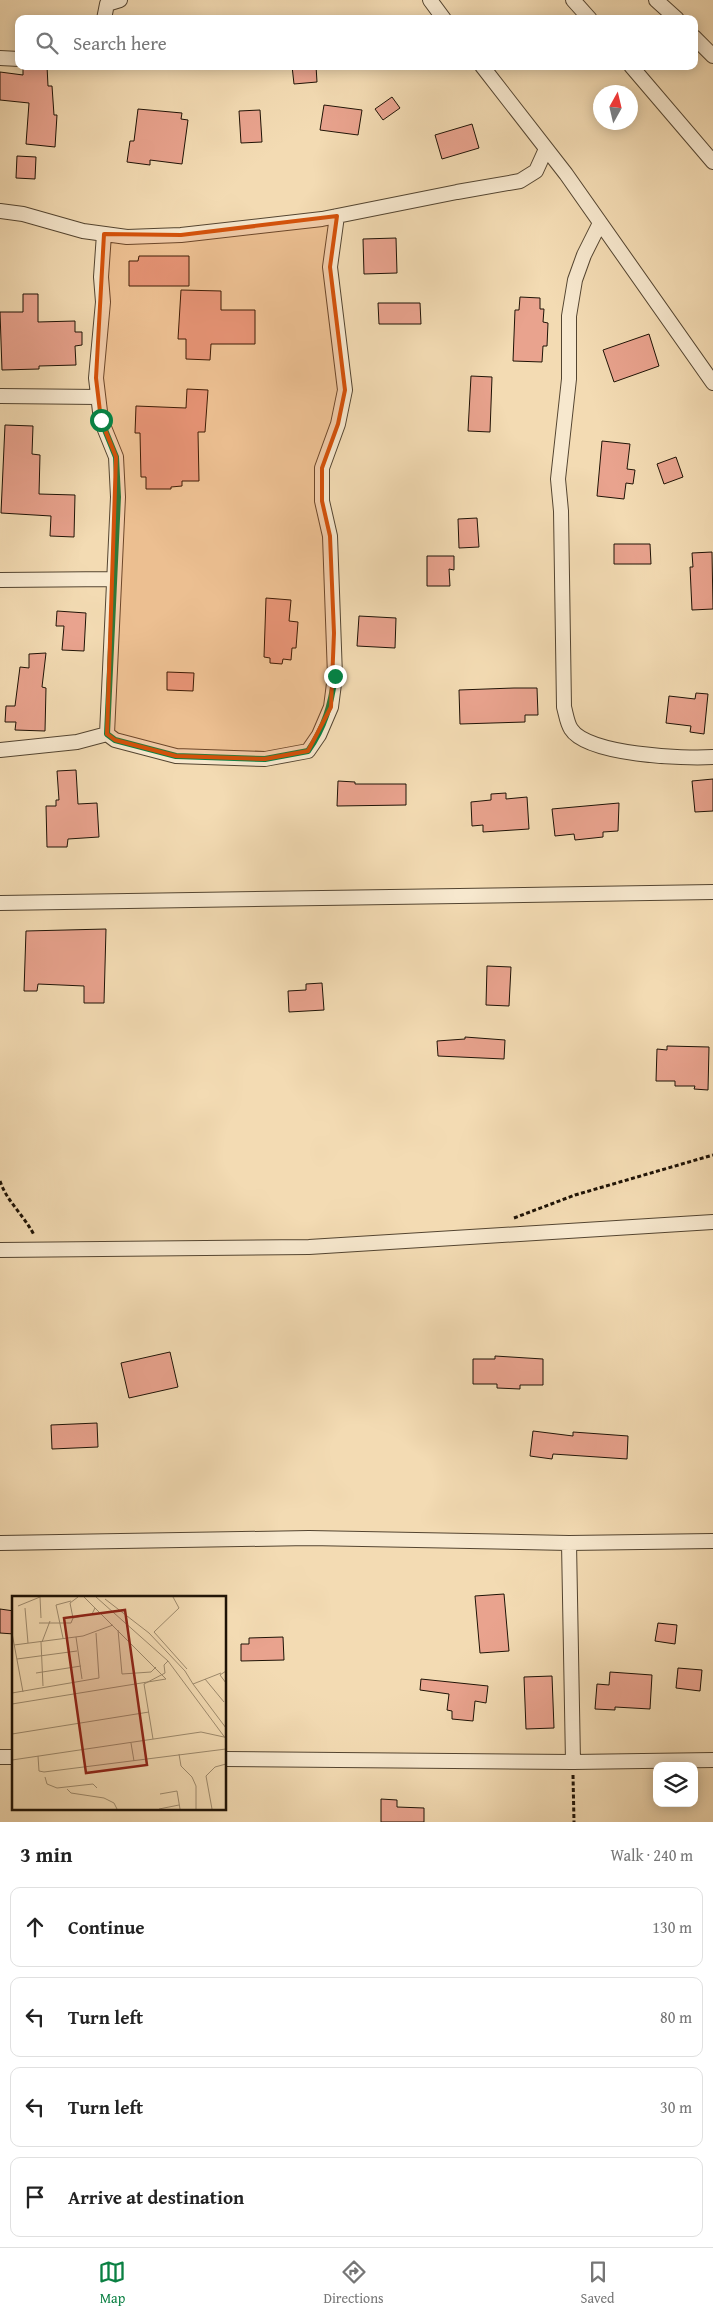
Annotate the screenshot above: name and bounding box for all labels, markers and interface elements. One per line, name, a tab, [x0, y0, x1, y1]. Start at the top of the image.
search box	[15, 15, 698, 70]
icon: search	[33, 29, 61, 57]
text: Search here	[73, 29, 167, 57]
north arrow	[593, 85, 638, 130]
route start	[90, 409, 113, 432]
route end	[324, 665, 347, 688]
inset map	[12, 1596, 226, 1810]
map controls	[653, 1762, 698, 1807]
button: layers	[653, 1762, 698, 1807]
text: 3 min	[20, 1839, 72, 1870]
text: Walk · 240 m	[610, 1843, 693, 1867]
icon: ahead	[21, 1913, 49, 1941]
text: Continue	[68, 1913, 145, 1941]
text: 130 m	[652, 1915, 692, 1939]
icon: left	[21, 2003, 49, 2031]
text: Turn left	[68, 2003, 143, 2031]
text: 80 m	[660, 2005, 692, 2029]
icon: left	[21, 2093, 49, 2121]
text: Turn left	[68, 2093, 143, 2121]
text: 30 m	[660, 2095, 692, 2119]
icon: arrive	[21, 2183, 49, 2211]
text: Arrive at destination	[68, 2183, 244, 2211]
tab: Map	[98, 2258, 126, 2308]
tab: Directions	[323, 2258, 384, 2308]
tab: Saved	[581, 2258, 615, 2308]

